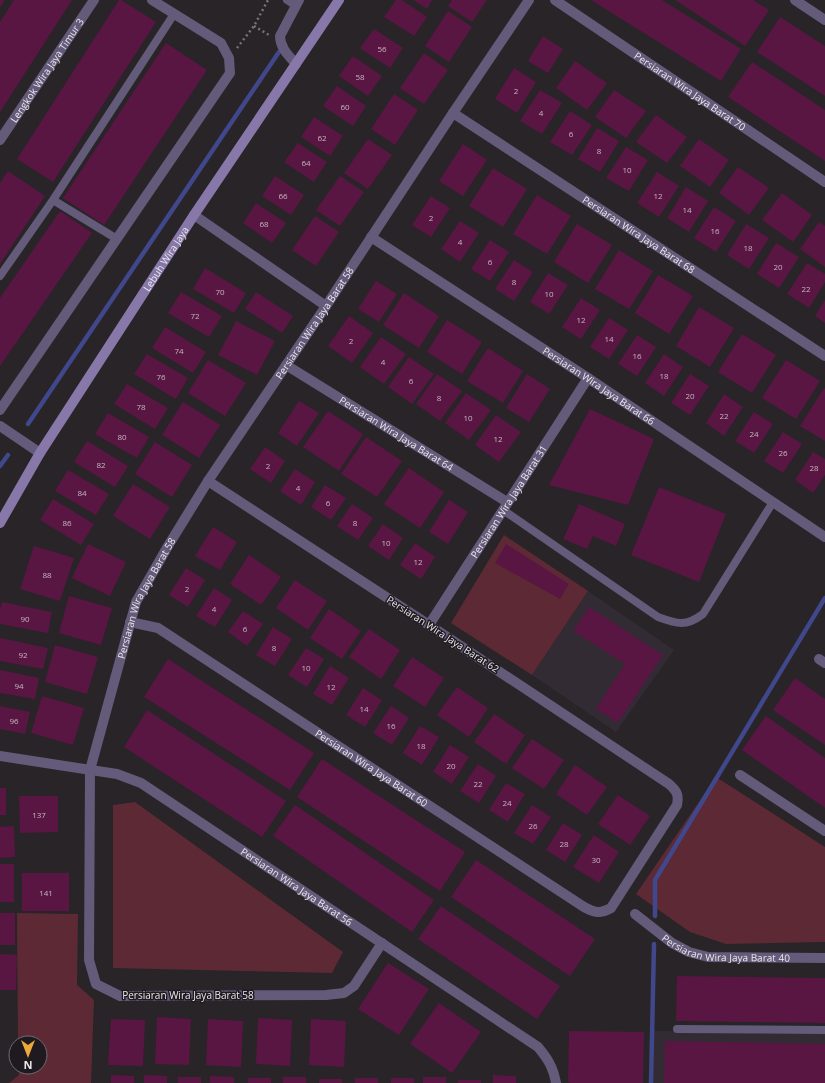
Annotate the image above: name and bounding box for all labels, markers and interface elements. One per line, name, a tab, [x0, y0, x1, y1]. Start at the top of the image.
street label: Lengkok Wira Jaya Timur 3	[7, 15, 87, 125]
house number: 56	[377, 43, 387, 54]
street label: Persiaran Wira Jaya Barat 70	[632, 48, 749, 134]
house number: 58	[355, 71, 365, 82]
house number: 2	[514, 85, 519, 96]
house number: 60	[340, 101, 350, 112]
house number: 4	[539, 107, 544, 118]
house number: 6	[569, 128, 574, 139]
house number: 62	[317, 132, 327, 143]
house number: 8	[597, 145, 602, 156]
house number: 64	[301, 157, 311, 168]
house number: 10	[622, 164, 632, 175]
house number: 66	[278, 190, 288, 201]
house number: 12	[653, 190, 663, 201]
street label: Persiaran Wira Jaya Barat 68	[580, 193, 698, 276]
house number: 14	[682, 204, 692, 215]
house number: 2	[429, 212, 434, 223]
house number: 68	[259, 218, 269, 229]
street label: Lebuh Wira Jaya	[140, 224, 192, 294]
house number: 16	[710, 225, 720, 236]
house number: 4	[458, 236, 463, 247]
house number: 18	[743, 242, 753, 253]
house number: 6	[488, 256, 493, 267]
house number: 20	[773, 261, 783, 272]
street label: Persiaran Wira Jaya Barat 58	[272, 264, 357, 382]
house number: 8	[512, 276, 517, 287]
house number: 22	[801, 283, 811, 294]
house number: 70	[215, 286, 225, 297]
house number: 10	[544, 288, 554, 299]
house number: 72	[190, 310, 200, 321]
house number: 12	[576, 314, 586, 325]
house number: 14	[604, 333, 614, 344]
house number: 2	[349, 335, 354, 346]
street label: Persiaran Wira Jaya Barat 66	[540, 343, 658, 428]
house number: 74	[174, 345, 184, 356]
house number: 16	[632, 350, 642, 361]
house number: 4	[381, 356, 386, 367]
house number: 18	[659, 370, 669, 381]
house number: 76	[156, 371, 166, 382]
house number: 6	[409, 375, 414, 386]
house number: 20	[685, 390, 695, 401]
house number: 8	[437, 392, 442, 403]
street label: Persiaran Wira Jaya Barat 64	[337, 393, 456, 474]
house number: 78	[136, 401, 146, 412]
house number: 22	[719, 410, 729, 421]
house number: 10	[463, 412, 473, 423]
house number: 24	[749, 428, 759, 439]
house number: 80	[117, 431, 127, 442]
house number: 12	[493, 433, 503, 444]
street label: Persiaran Wira Jaya Barat 31	[467, 442, 550, 561]
house number: 26	[778, 447, 788, 458]
house number: 82	[96, 459, 106, 470]
house number: 2	[266, 460, 271, 471]
house number: 28	[809, 462, 819, 473]
house number: 4	[296, 482, 301, 493]
house number: 84	[77, 487, 87, 498]
house number: 6	[326, 497, 331, 508]
house number: 86	[62, 517, 72, 528]
house number: 8	[353, 517, 358, 528]
street label: Persiaran Wira Jaya Barat 58	[114, 535, 179, 660]
house number: 10	[381, 537, 391, 548]
house number: 12	[413, 556, 423, 567]
house number: 88	[42, 569, 52, 580]
house number: 2	[185, 583, 190, 594]
street label: Persiaran Wira Jaya Barat 62	[384, 592, 502, 676]
house number: 4	[212, 603, 217, 614]
house number: 90	[20, 613, 30, 624]
house number: 6	[243, 623, 248, 634]
house number: 8	[272, 642, 277, 653]
house number: 92	[18, 649, 28, 660]
house number: 10	[301, 662, 311, 673]
house number: 94	[14, 680, 24, 691]
house number: 12	[326, 681, 336, 692]
house number: 14	[359, 703, 369, 714]
house number: 96	[9, 715, 19, 726]
house number: 16	[386, 720, 396, 731]
street label: Persiaran Wira Jaya Barat 60	[313, 726, 431, 810]
house number: 18	[416, 740, 426, 751]
house number: 20	[446, 760, 456, 771]
house number: 22	[473, 778, 483, 789]
house number: 24	[502, 797, 512, 808]
house number: 137	[32, 809, 46, 820]
house number: 26	[528, 820, 538, 831]
house number: 28	[559, 838, 569, 849]
street label: Persiaran Wira Jaya Barat 56	[238, 844, 356, 929]
house number: 30	[591, 854, 601, 865]
house number: 141	[39, 887, 53, 898]
street label: Persiaran Wira Jaya Barat 40	[659, 931, 790, 965]
street label: Persiaran Wira Jaya Barat 58	[122, 988, 254, 1002]
north arrow	[8, 1035, 48, 1075]
text: N	[24, 1058, 32, 1073]

